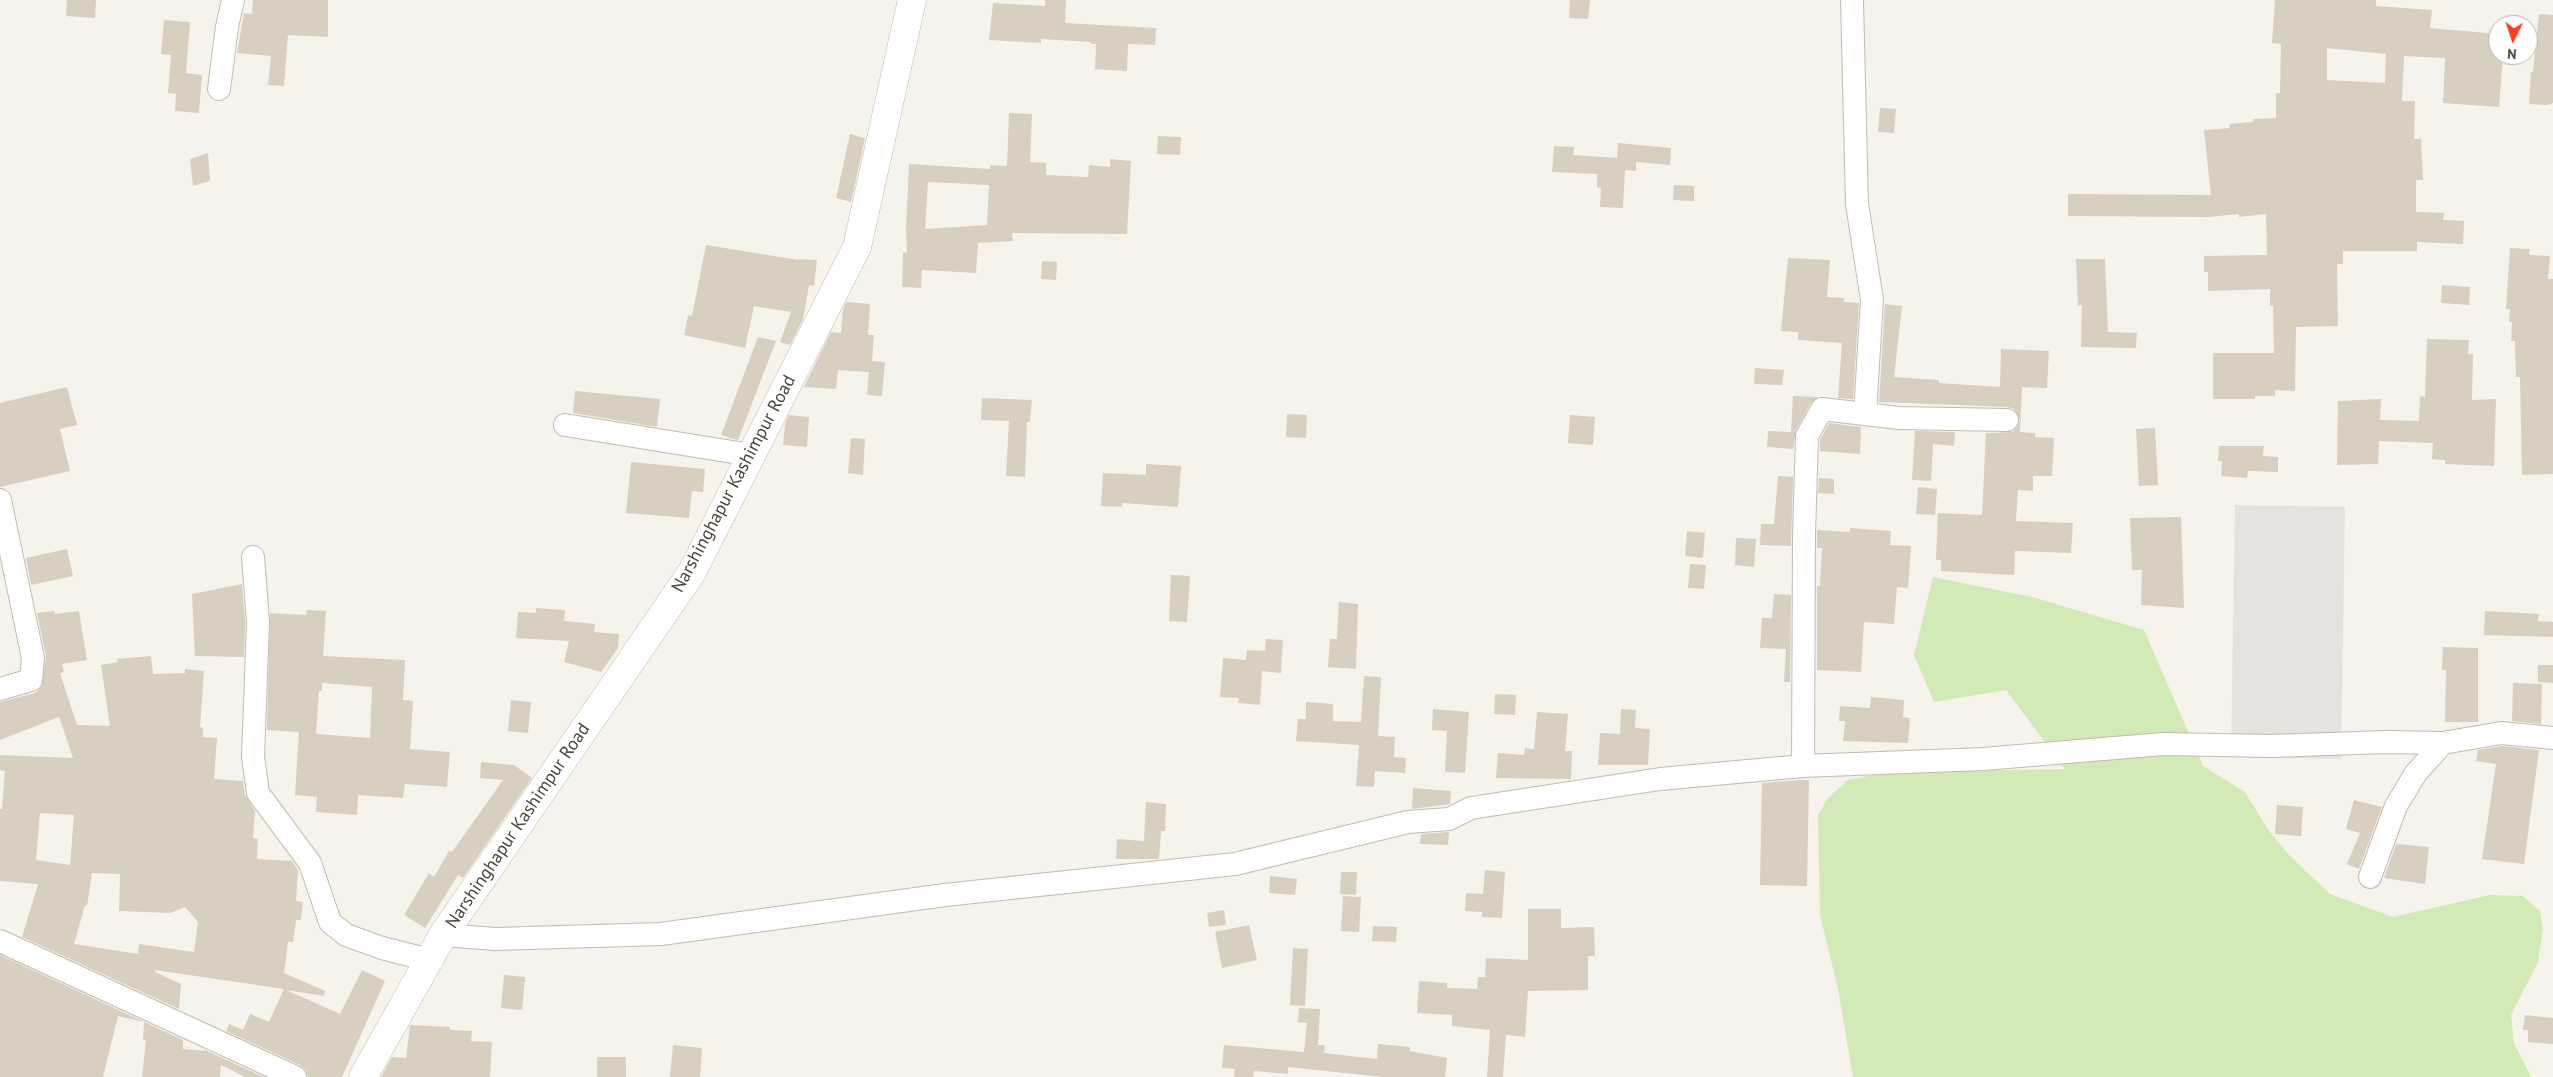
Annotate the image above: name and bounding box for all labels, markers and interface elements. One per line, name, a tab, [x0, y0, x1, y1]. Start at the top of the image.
north arrow	[2488, 15, 2538, 65]
text: N	[2507, 45, 2517, 63]
street label: Narshinghapur Kashimpur Road	[667, 372, 801, 596]
street label: Narshinghapur Kashimpur Road	[441, 719, 595, 933]

